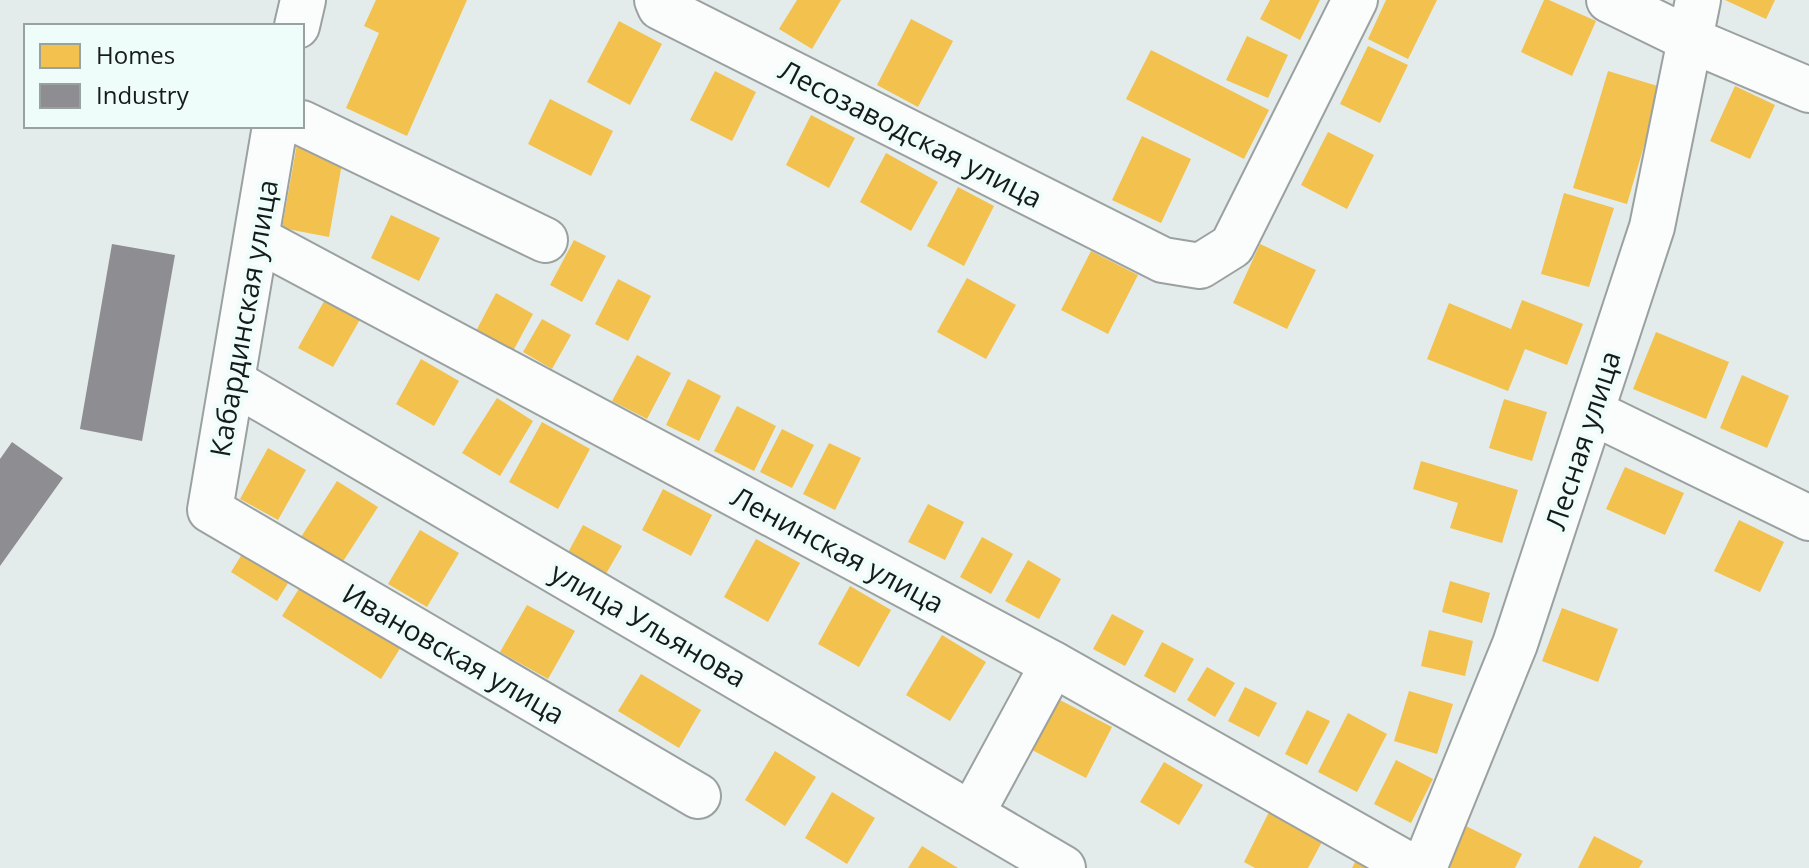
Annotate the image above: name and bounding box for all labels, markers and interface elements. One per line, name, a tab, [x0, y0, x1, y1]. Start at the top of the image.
legend	[24, 24, 304, 128]
text: Homes	[96, 38, 175, 71]
street label: Лесозаводская улица	[773, 50, 1049, 216]
text: Industry	[96, 78, 190, 111]
street label: Кабардинская улица	[200, 176, 286, 460]
street label: Лесная улица	[1535, 346, 1629, 534]
street label: Ленинская улица	[725, 477, 951, 621]
street label: улица Ульянова	[544, 553, 754, 695]
street label: Ивановская улица	[336, 574, 572, 732]

